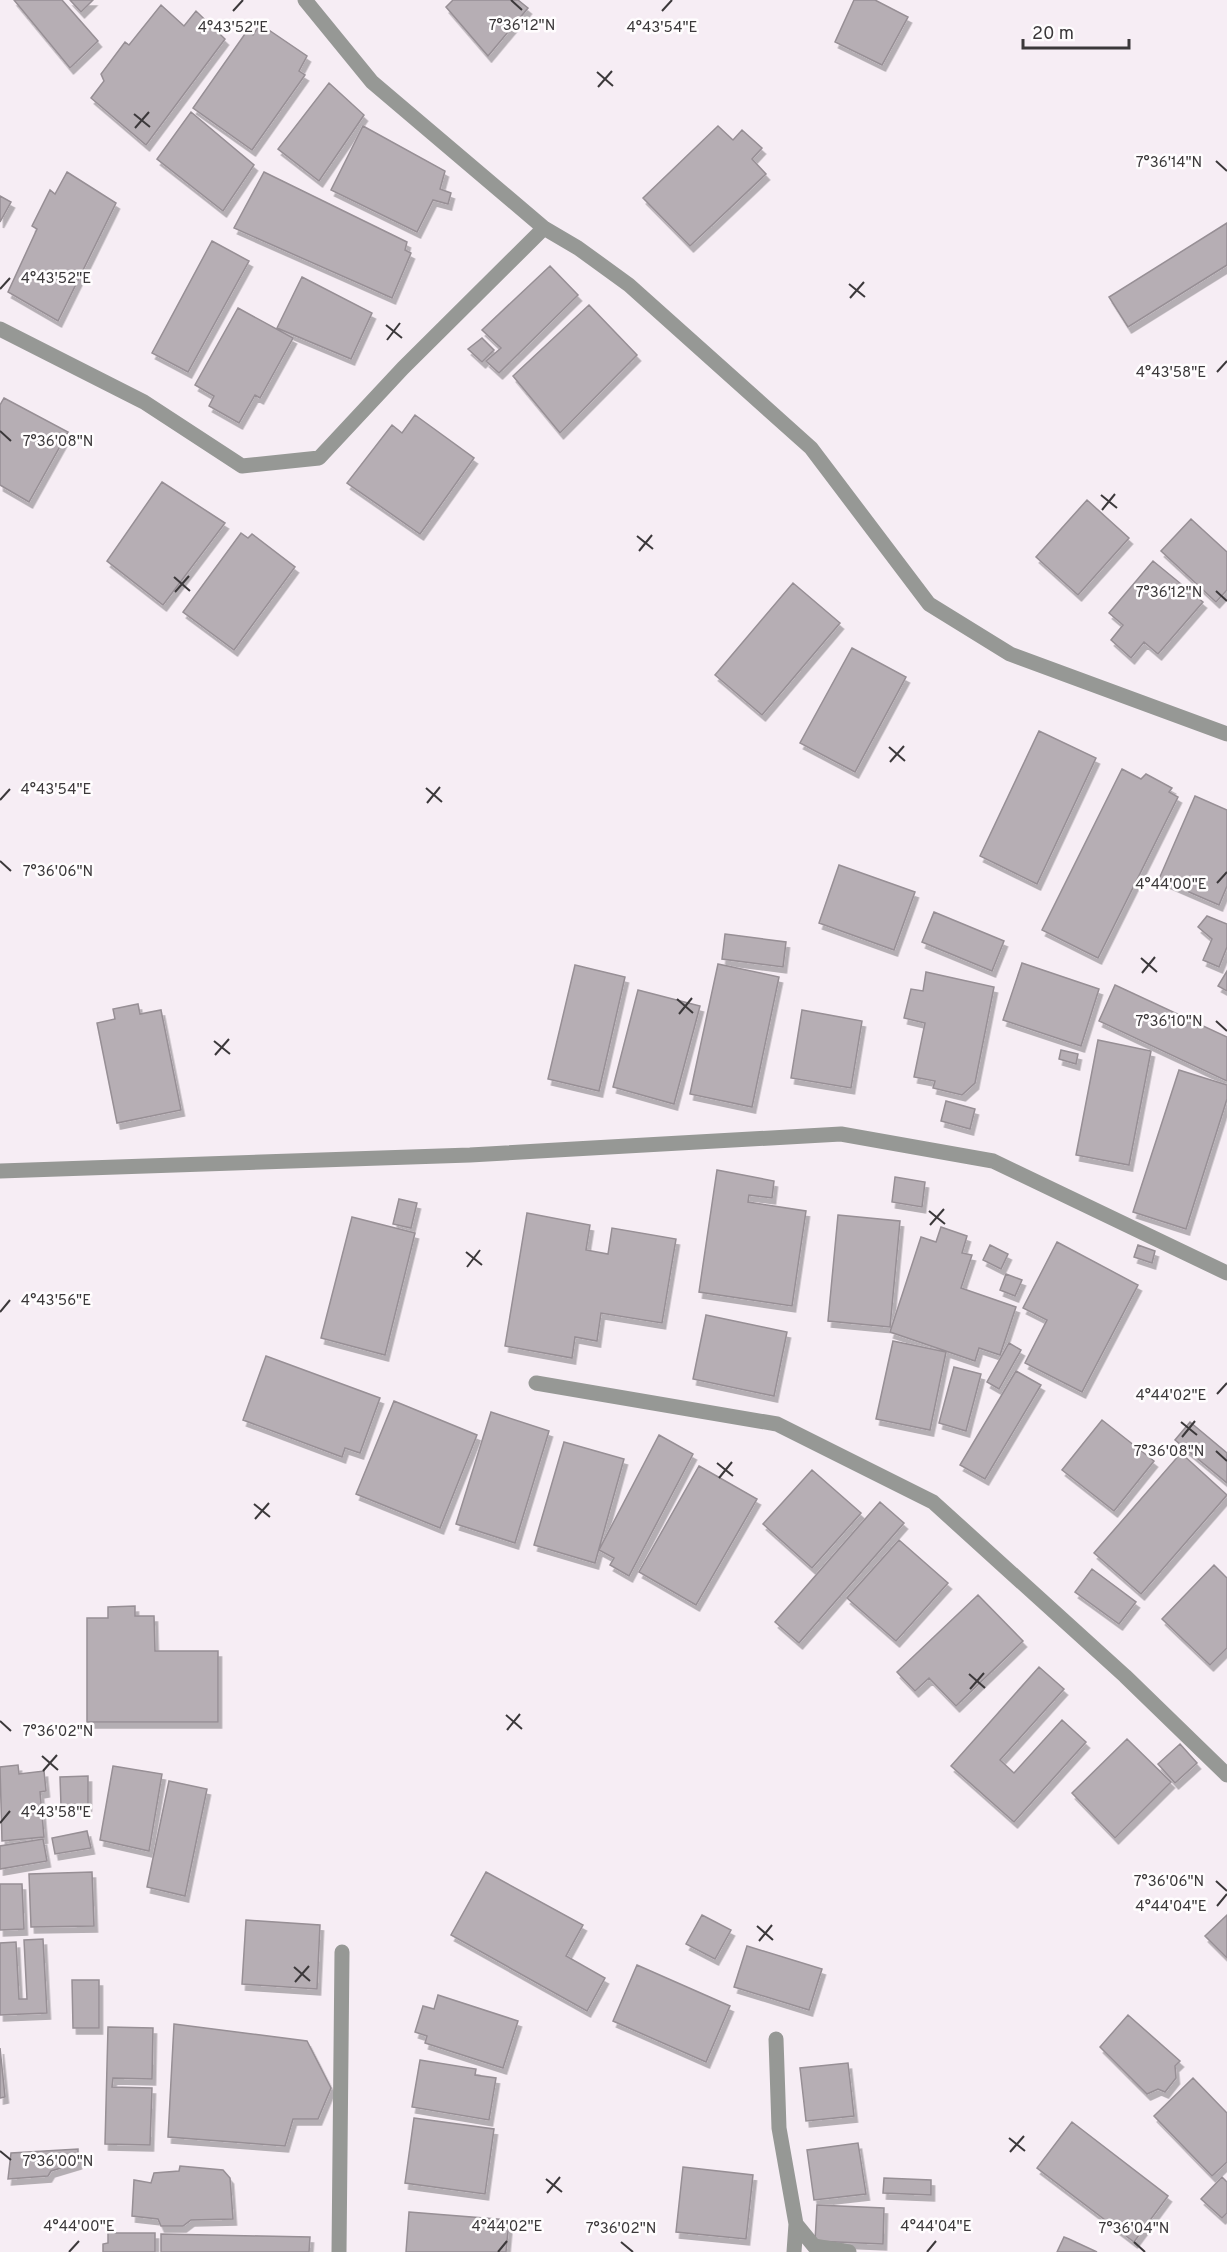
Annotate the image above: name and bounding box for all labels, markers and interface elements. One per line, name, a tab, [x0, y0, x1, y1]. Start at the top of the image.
scale bar	[1023, 12, 1130, 50]
text: 7°36'12"N	[489, 17, 555, 36]
text: 4°43'52"E	[198, 19, 268, 38]
text: 4°43'54"E	[627, 19, 697, 38]
text: 20 m	[1032, 23, 1074, 46]
text: 7°36'14"N	[1136, 154, 1202, 173]
text: 4°43'52"E	[21, 270, 91, 289]
text: 4°43'58"E	[1136, 364, 1206, 383]
text: 7°36'08"N	[23, 433, 93, 452]
text: 7°36'12"N	[1136, 584, 1202, 603]
text: 4°43'54"E	[21, 781, 91, 800]
text: 7°36'06"N	[23, 863, 93, 882]
text: 4°44'00"E	[1135, 876, 1207, 895]
text: 7°36'10"N	[1135, 1013, 1203, 1032]
text: 4°43'56"E	[21, 1292, 91, 1311]
text: 4°44'02"E	[1135, 1387, 1207, 1406]
text: 7°36'08"N	[1134, 1443, 1204, 1462]
text: 7°36'02"N	[23, 1723, 93, 1742]
text: 4°43'58"E	[21, 1804, 91, 1823]
text: 7°36'06"N	[1134, 1873, 1204, 1892]
text: 4°44'04"E	[1135, 1898, 1207, 1917]
text: 7°36'00"N	[23, 2153, 93, 2172]
text: 4°44'00"E	[43, 2218, 115, 2237]
text: 4°44'02"E	[471, 2218, 543, 2237]
text: 4°44'04"E	[900, 2218, 972, 2237]
text: 7°36'02"N	[586, 2220, 656, 2239]
text: 7°36'04"N	[1099, 2220, 1169, 2239]

